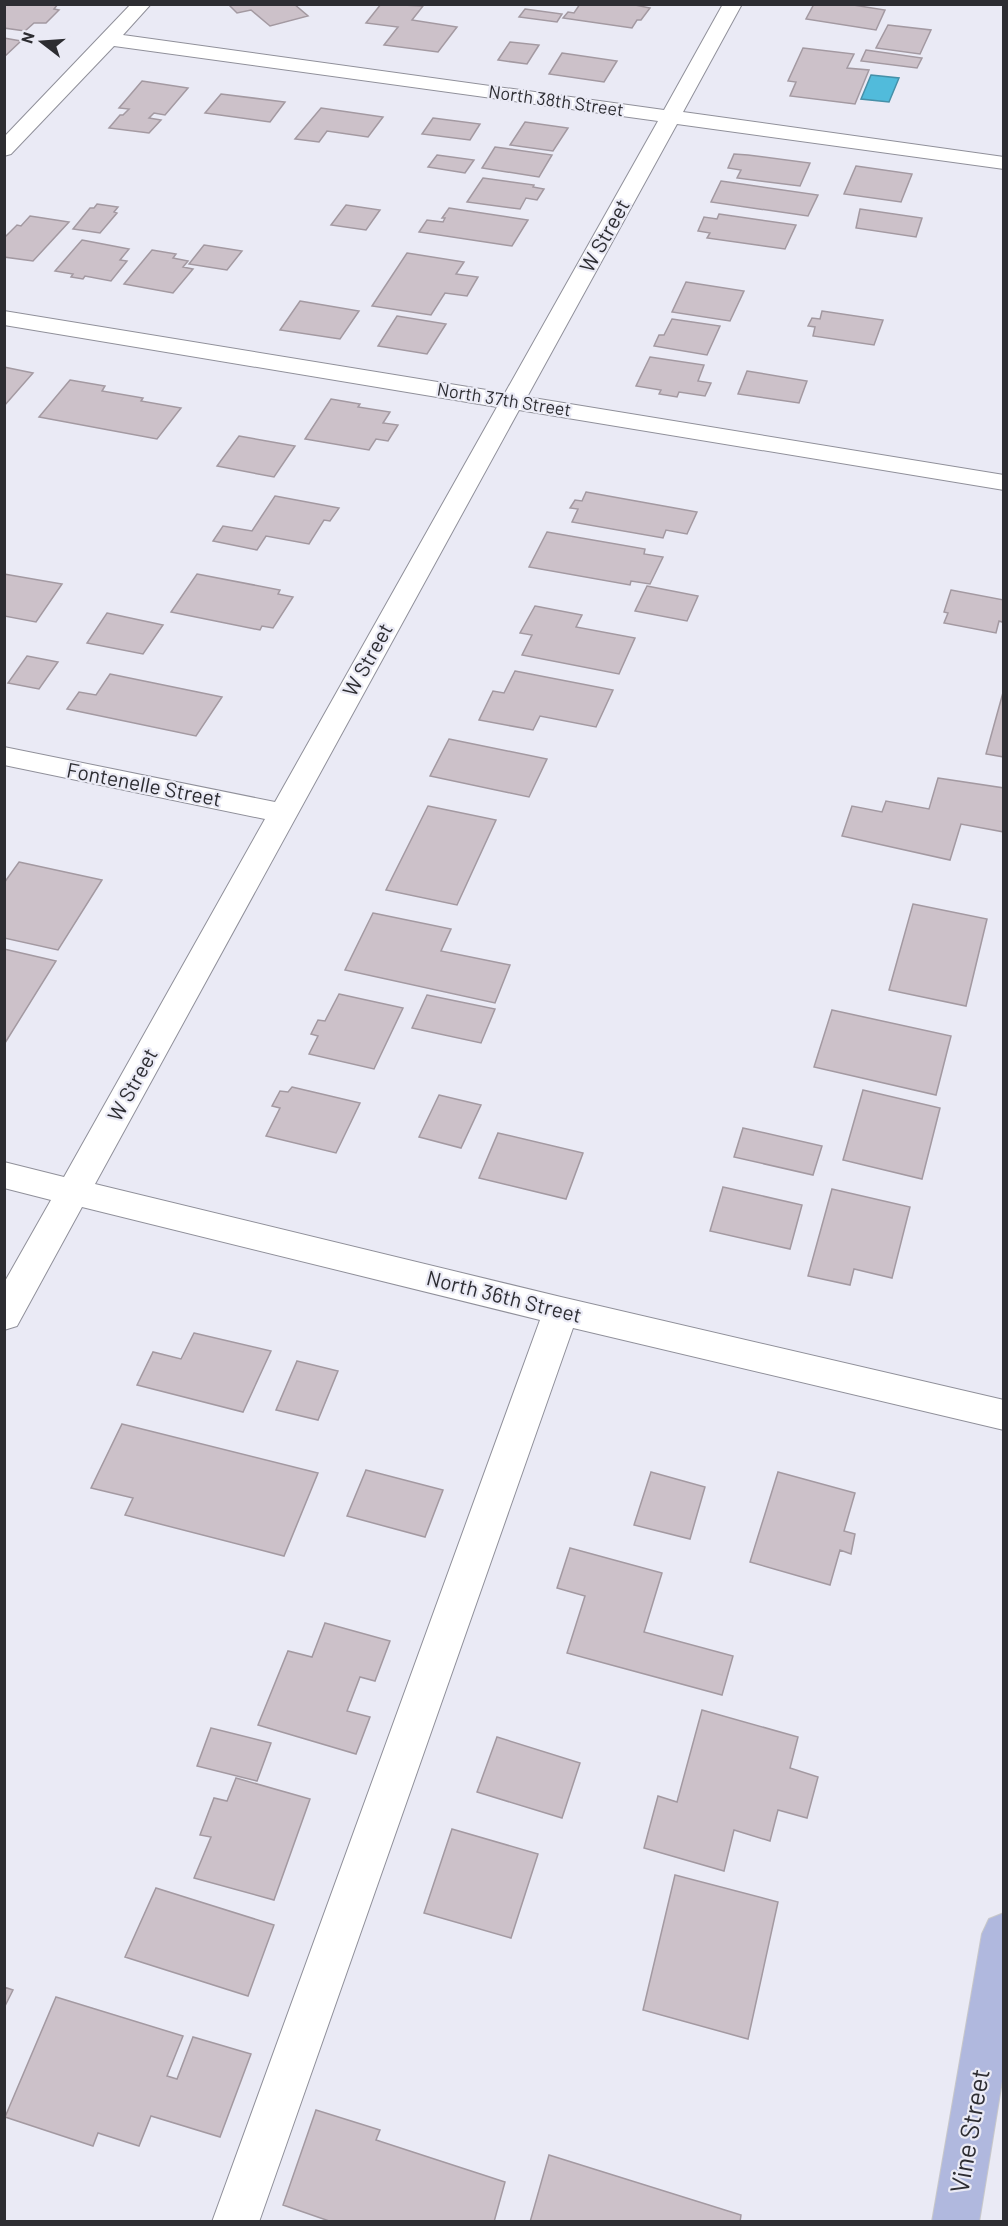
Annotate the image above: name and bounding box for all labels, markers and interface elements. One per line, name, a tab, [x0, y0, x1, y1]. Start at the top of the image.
north arrow	[12, 12, 72, 72]
text: N	[17, 30, 38, 45]
street label: North 38th Street	[487, 80, 625, 120]
street label: W Street	[573, 194, 634, 276]
street label: North 37th Street	[436, 378, 573, 420]
street label: W Street	[336, 618, 397, 700]
street label: Fontenelle Street	[65, 756, 224, 811]
street label: W Street	[101, 1043, 162, 1125]
street label: North 36th Street	[424, 1264, 584, 1327]
street label: Vine Street	[942, 2066, 995, 2195]

